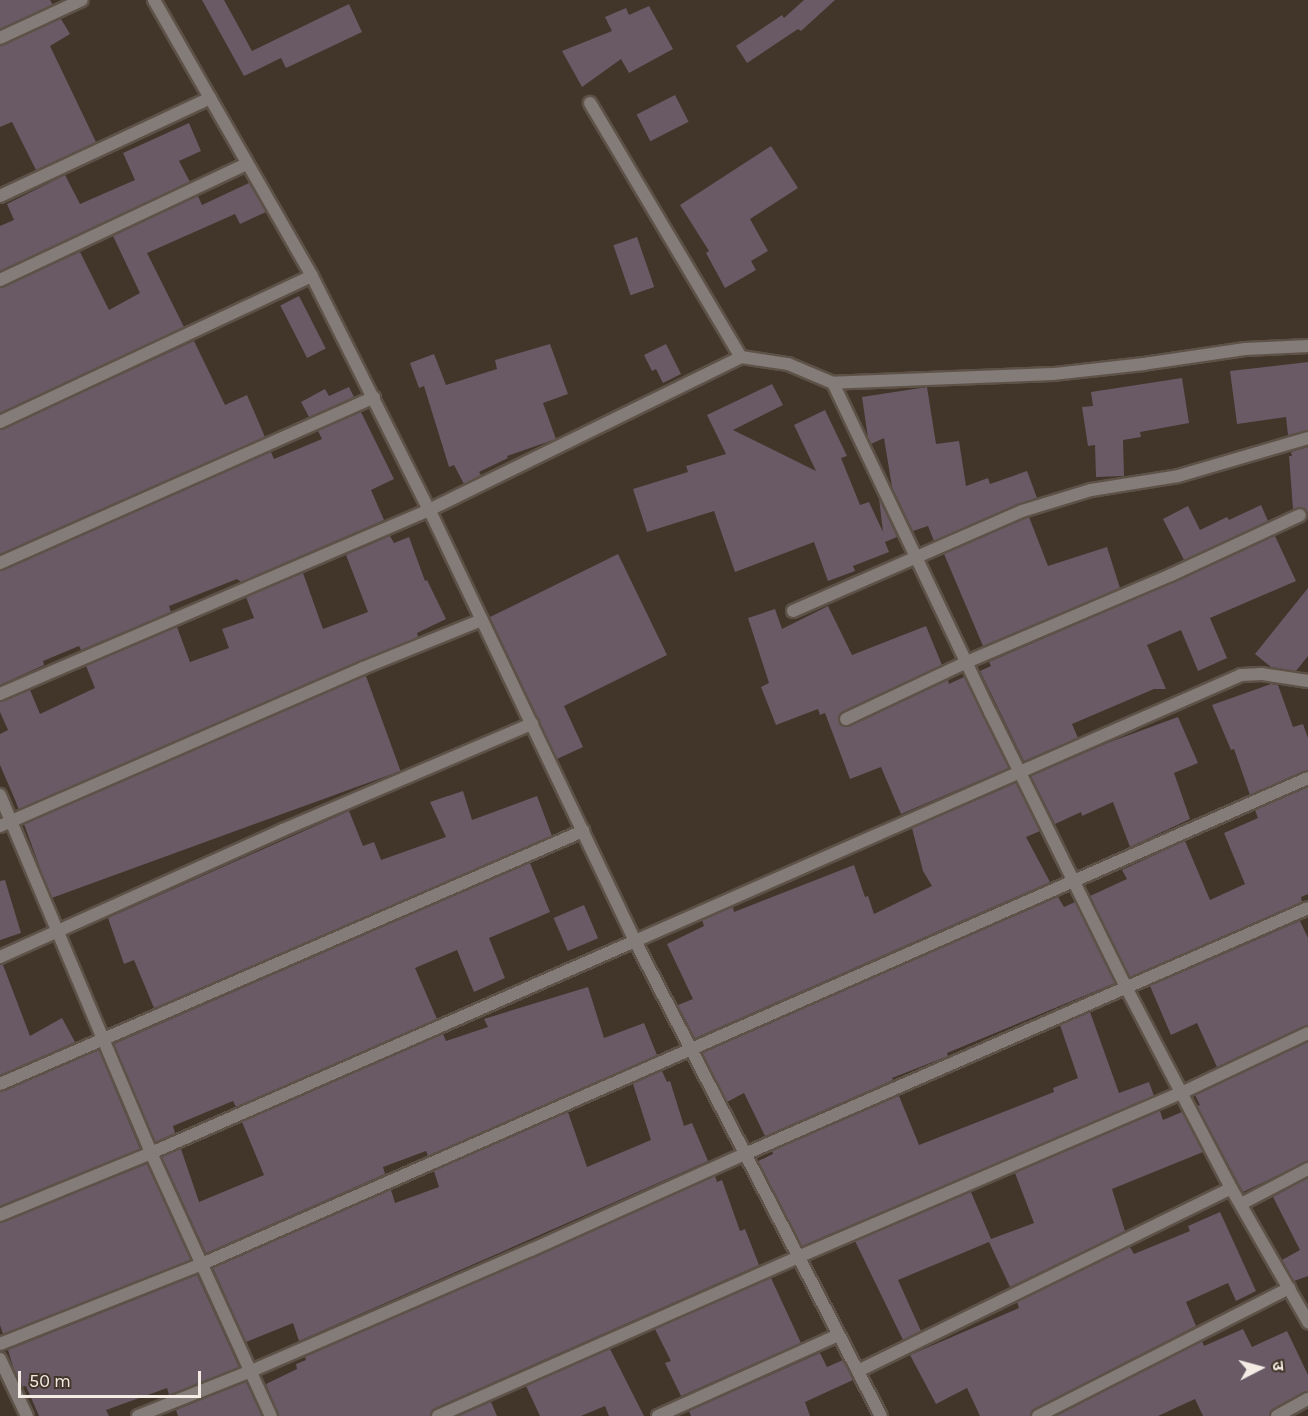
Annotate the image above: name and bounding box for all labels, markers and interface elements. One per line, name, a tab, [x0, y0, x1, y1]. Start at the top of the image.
north arrow	[1230, 1338, 1290, 1398]
scale bar	[21, 1359, 204, 1397]
text: उ	[1268, 1360, 1288, 1372]
text: 50 m	[29, 1370, 71, 1392]

